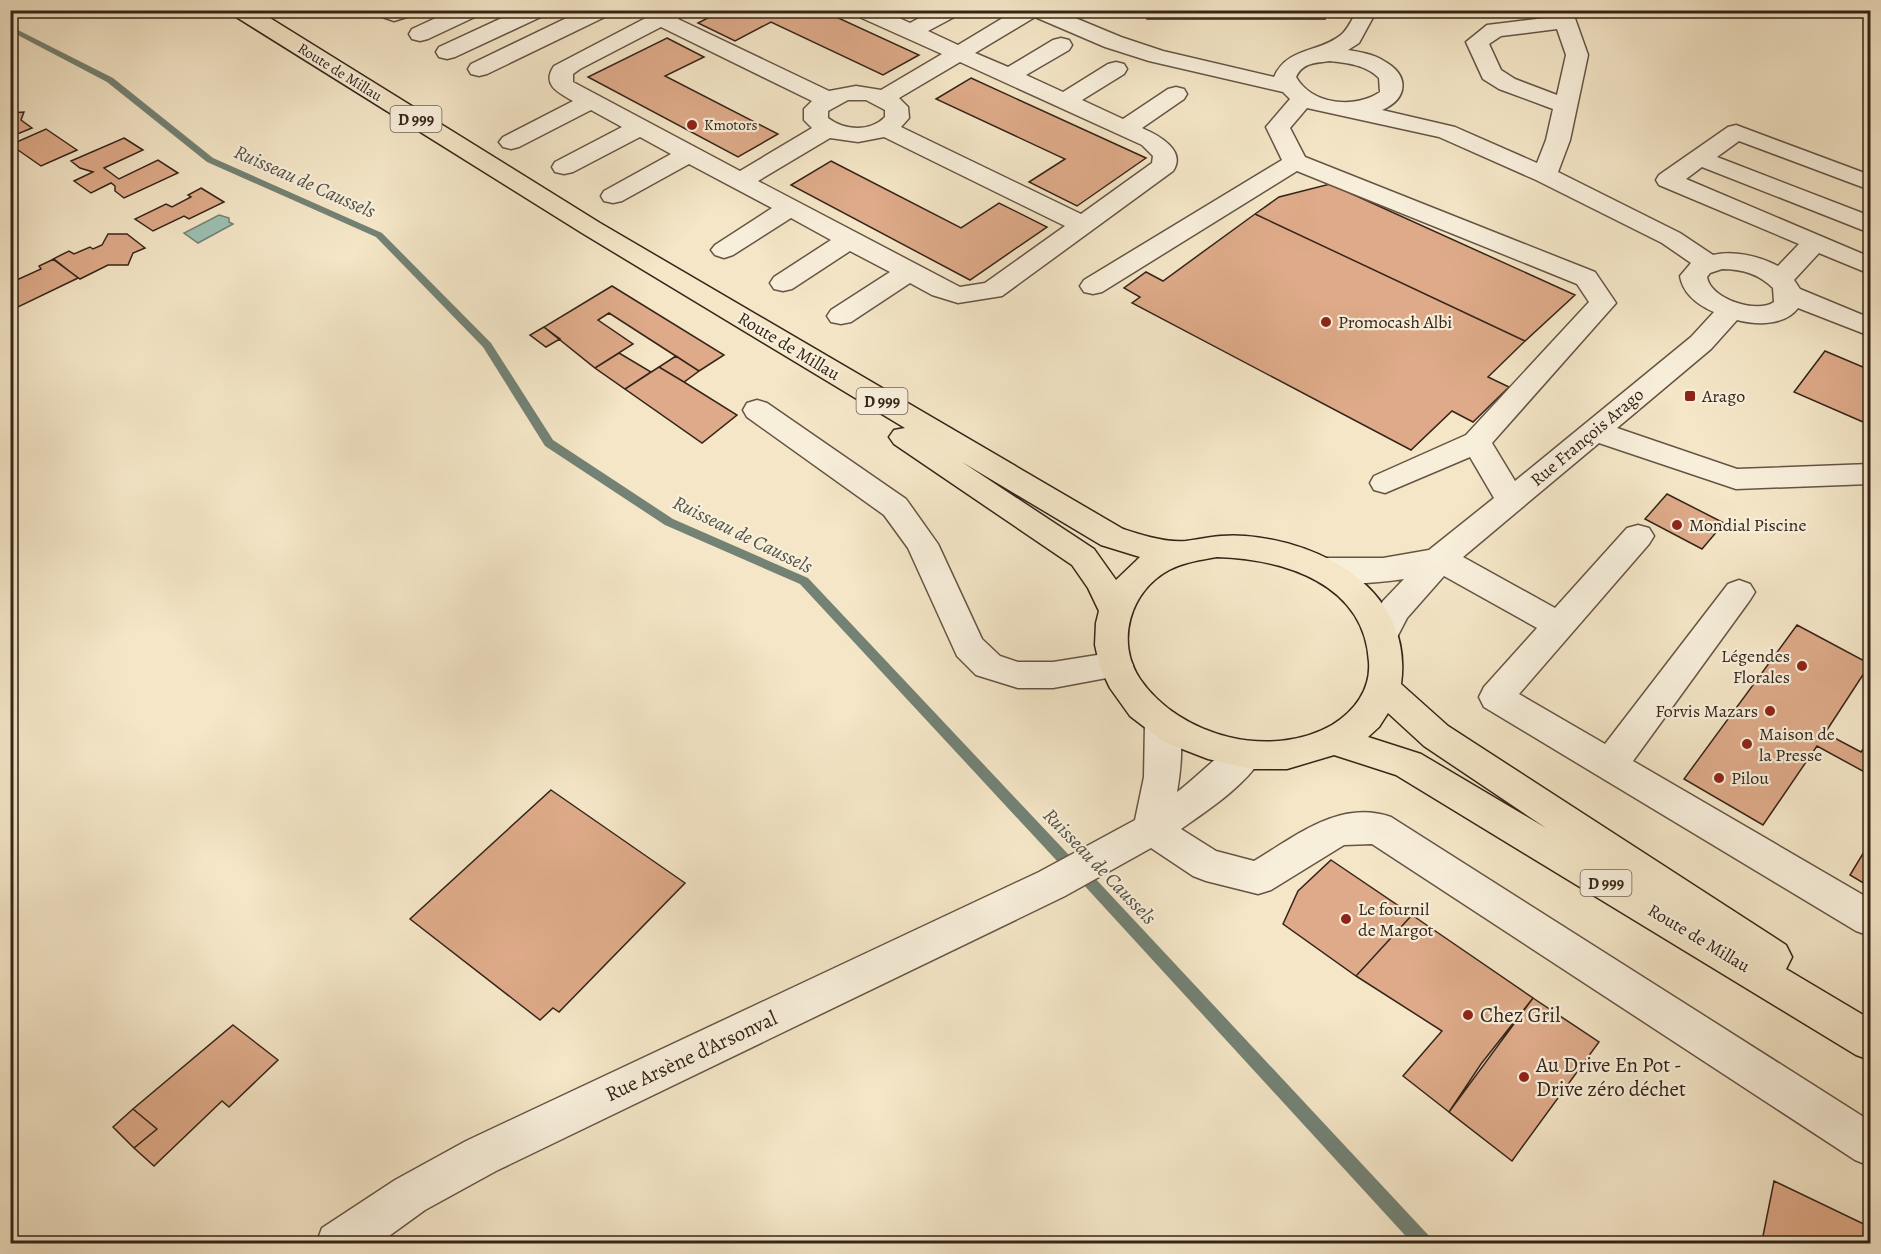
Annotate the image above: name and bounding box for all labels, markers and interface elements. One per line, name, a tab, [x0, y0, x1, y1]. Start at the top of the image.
street label: Route de Millau	[294, 38, 387, 106]
road number: D 999	[390, 106, 442, 132]
place label: Kmotors	[704, 115, 758, 135]
marker: Kmotors	[685, 118, 699, 132]
water label: Ruisseau de Caussels	[230, 138, 380, 225]
street label: Route de Millau	[733, 306, 845, 386]
place label: Promocash Albi	[1338, 310, 1452, 334]
marker: Promocash Albi	[1319, 315, 1333, 329]
street label: Rue François Arago	[1525, 382, 1649, 492]
place label: Arago	[1701, 384, 1745, 408]
road number: D 999	[856, 388, 908, 414]
marker: Arago	[1683, 389, 1697, 403]
water label: Ruisseau de Caussels	[668, 489, 817, 580]
place label: Mondial Piscine	[1689, 513, 1807, 537]
marker: Mondial Piscine	[1670, 518, 1684, 532]
place label: Légendes Florales	[1721, 644, 1790, 689]
marker: Légendes Florales	[1795, 659, 1809, 673]
place label: Forvis Mazars	[1655, 699, 1758, 723]
marker: Forvis Mazars	[1763, 704, 1777, 718]
place label: Maison de la Presse	[1759, 722, 1835, 767]
marker: Maison de la Presse	[1740, 737, 1754, 751]
place label: Pilou	[1731, 766, 1769, 790]
marker: Pilou	[1712, 771, 1726, 785]
water label: Ruisseau de Caussels	[1037, 802, 1162, 931]
road number: D 999	[1580, 870, 1632, 896]
place label: Le fournil de Margot	[1358, 897, 1434, 942]
street label: Route de Millau	[1643, 898, 1755, 978]
marker: Le fournil de Margot	[1339, 912, 1353, 926]
place label: Chez Gril	[1480, 1001, 1560, 1029]
street label: Rue Arsène d'Arsonval	[601, 1004, 781, 1108]
marker: Chez Gril	[1461, 1008, 1475, 1022]
place label: Au Drive En Pot - Drive zéro déchet	[1535, 1051, 1686, 1103]
marker: Au Drive En Pot - Drive zéro déchet	[1517, 1070, 1531, 1084]

